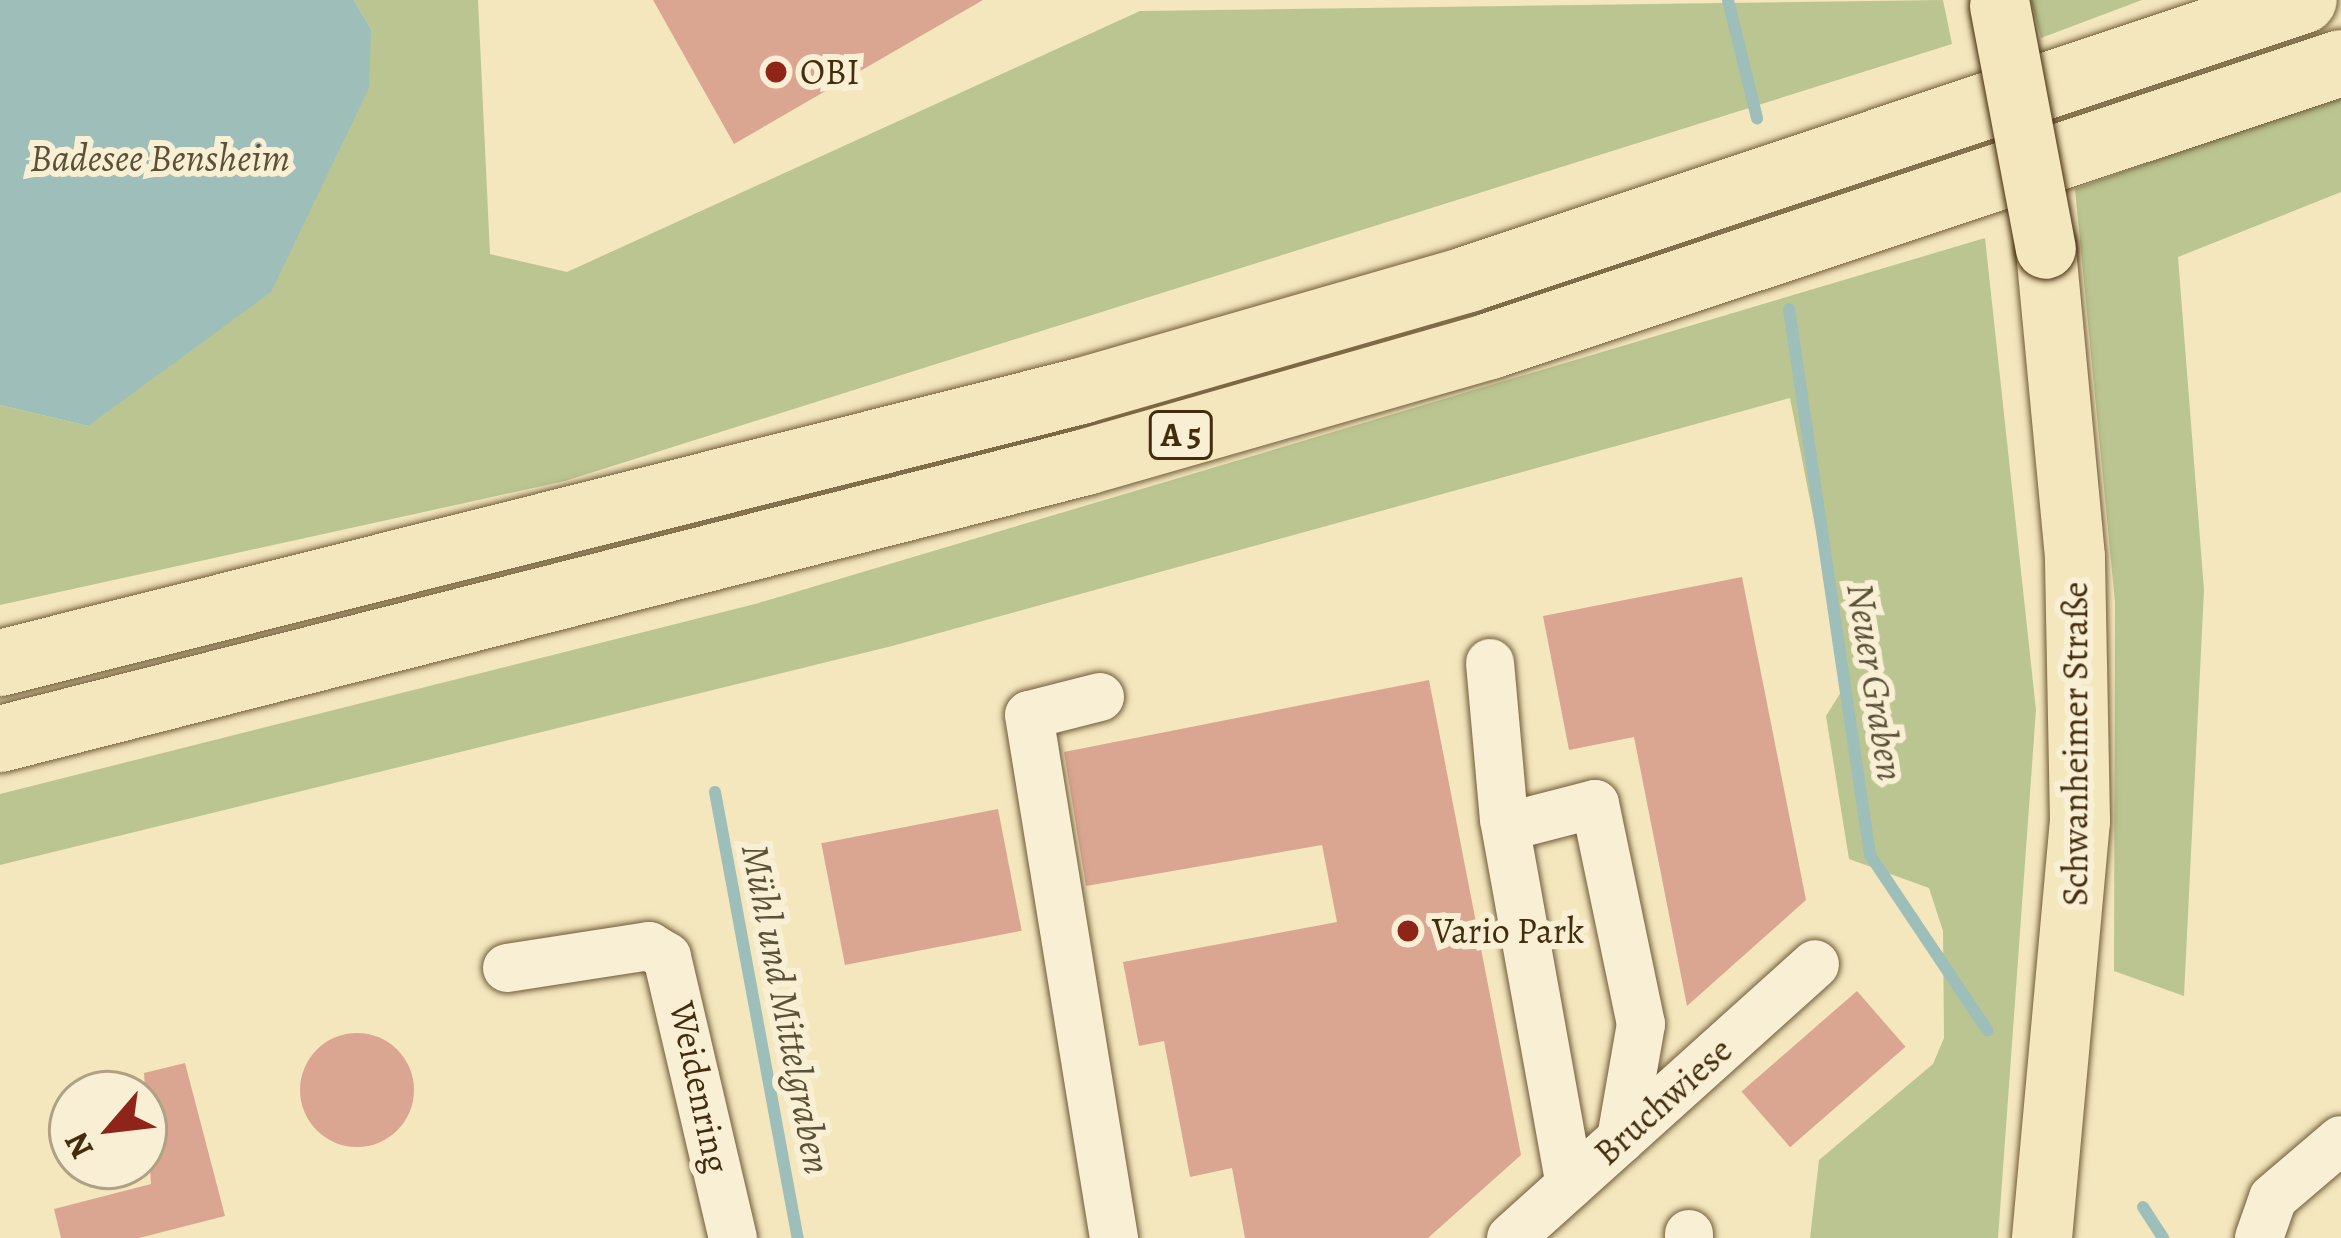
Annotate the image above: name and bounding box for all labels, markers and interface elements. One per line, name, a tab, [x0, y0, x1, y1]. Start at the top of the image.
place label: OBI	[800, 50, 859, 94]
marker: OBI	[763, 59, 789, 85]
water label: Badesee Bensheim	[30, 135, 290, 181]
road number: A 5	[1148, 408, 1214, 462]
water label: Neuer Graben	[1836, 580, 1914, 784]
street label: Schwanheimer Straße	[2053, 582, 2097, 906]
water label: Mühl und Mittelgraben	[731, 840, 841, 1178]
place label: Vario Park	[1432, 909, 1584, 953]
marker: Vario Park	[1395, 918, 1421, 944]
street label: Weidenring	[661, 997, 739, 1177]
street label: Bruchwiese	[1585, 1028, 1741, 1174]
north arrow	[48, 1070, 168, 1190]
text: N	[53, 1125, 104, 1167]

